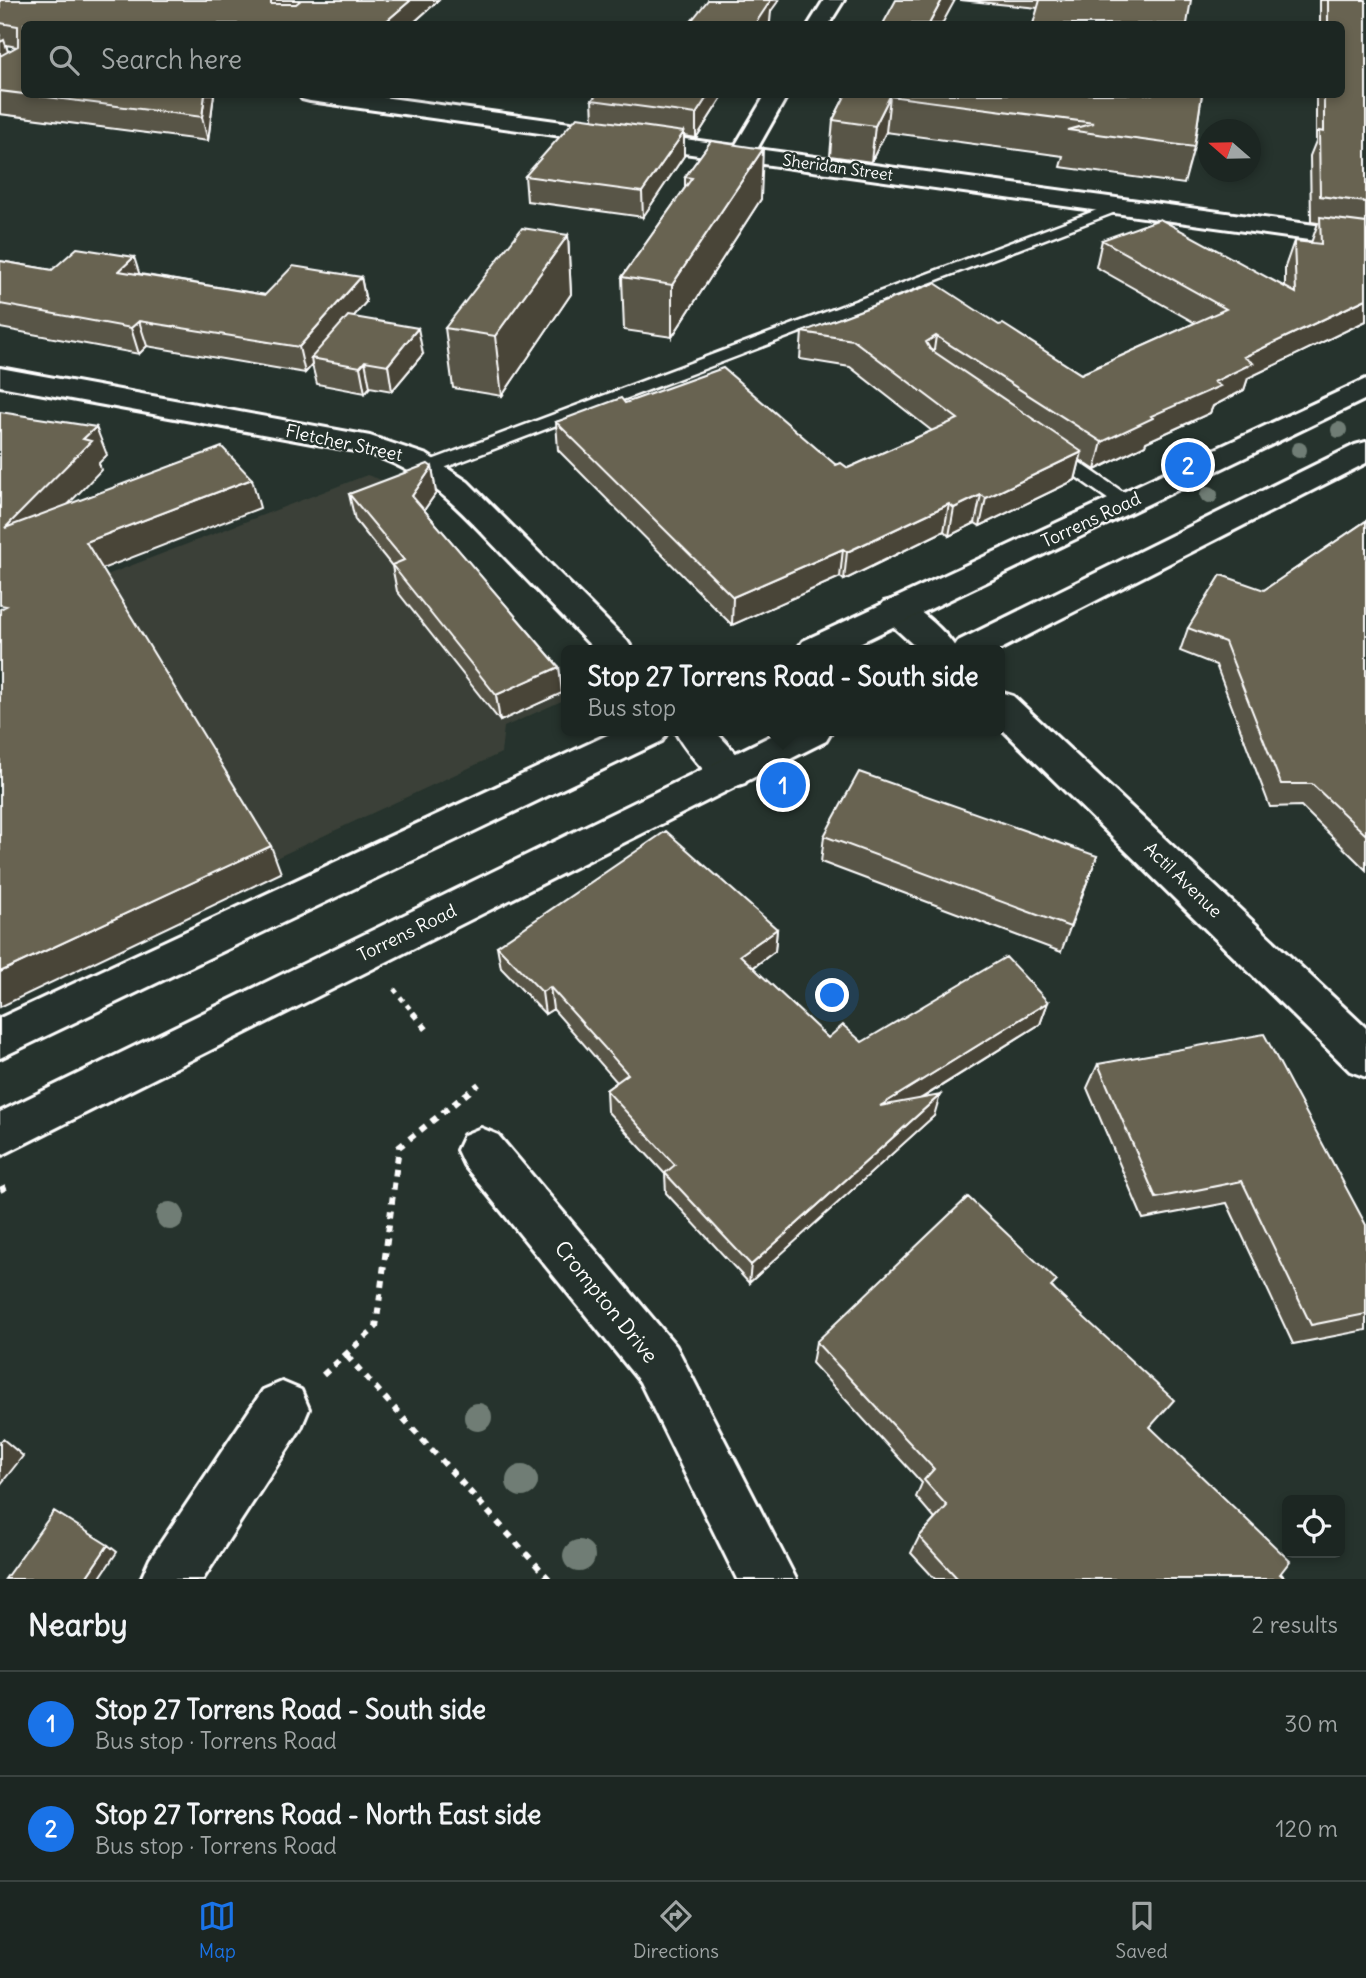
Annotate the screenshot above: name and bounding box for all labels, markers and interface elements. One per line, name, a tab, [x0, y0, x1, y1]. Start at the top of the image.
search box	[21, 21, 1345, 98]
icon: search	[45, 41, 83, 79]
text: Search here	[101, 43, 242, 76]
north arrow	[1198, 119, 1261, 182]
street label: Sheridan Street	[782, 149, 895, 185]
street label: Fletcher Street	[284, 419, 405, 466]
pin: 2	[1165, 439, 1211, 491]
street label: Torrens Road	[1037, 486, 1145, 553]
popup	[561, 645, 1005, 736]
text: Stop 27 Torrens Road - South side	[587, 660, 979, 693]
text: Bus stop	[587, 693, 676, 722]
pin: 1	[760, 759, 806, 811]
street label: Actil Avenue	[1140, 837, 1227, 922]
street label: Torrens Road	[354, 899, 460, 966]
your location	[815, 978, 849, 1012]
street label: Crompton Drive	[549, 1235, 664, 1368]
map controls	[1282, 1495, 1345, 1558]
button: locate	[1282, 1495, 1345, 1558]
text: Nearby	[28, 1606, 128, 1644]
text: 2 results	[1252, 1610, 1338, 1639]
text: Stop 27 Torrens Road - South side	[95, 1693, 486, 1726]
text: 1	[46, 1709, 56, 1738]
text: 30 m	[1284, 1709, 1338, 1738]
text: Bus stop · Torrens Road	[95, 1726, 337, 1755]
text: Stop 27 Torrens Road - North East side	[95, 1798, 541, 1831]
text: 2	[45, 1814, 57, 1843]
text: 120 m	[1275, 1814, 1338, 1843]
text: Bus stop · Torrens Road	[95, 1831, 337, 1860]
tab: Map	[198, 1897, 236, 1963]
tab: Directions	[633, 1897, 719, 1963]
tab: Saved	[1116, 1897, 1168, 1963]

